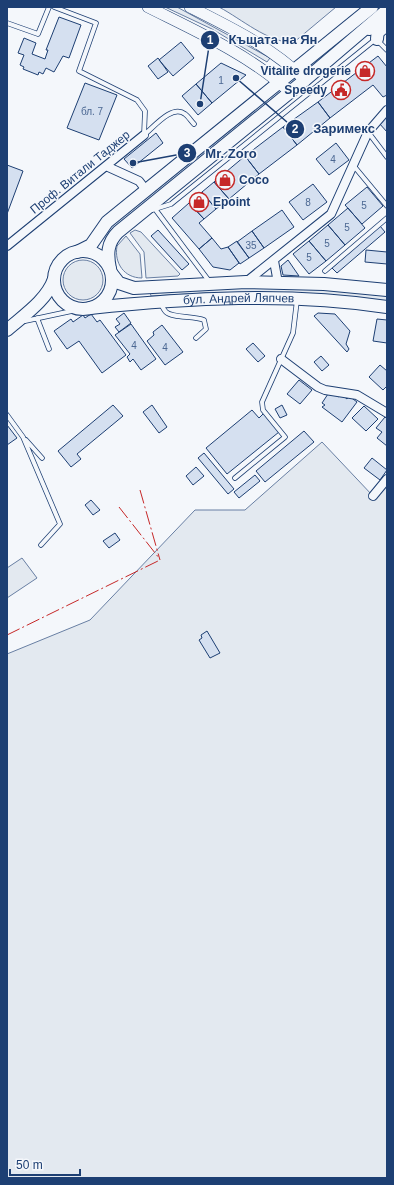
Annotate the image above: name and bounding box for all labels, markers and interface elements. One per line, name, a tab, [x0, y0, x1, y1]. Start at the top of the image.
callout: Къщата на Ян	[200, 27, 325, 52]
text: Къщата на Ян	[229, 32, 317, 47]
text: 1	[207, 33, 214, 47]
shop icon: Vitalite drogerie	[354, 60, 376, 82]
place label: Vitalite drogerie	[261, 64, 351, 78]
house number: 1	[218, 75, 224, 86]
public building icon: Speedy	[330, 79, 352, 101]
place label: Speedy	[284, 83, 327, 97]
house number: бл. 7	[81, 106, 104, 117]
callout: Заримекс	[285, 116, 382, 141]
text: Заримекс	[313, 121, 375, 136]
text: 2	[292, 122, 299, 136]
street label: Проф. Витали Таджер	[27, 127, 133, 217]
callout: Mr. Zoro	[177, 141, 265, 166]
text: 3	[184, 146, 191, 160]
text: Mr. Zoro	[205, 146, 257, 161]
house number: 4	[330, 154, 336, 165]
shop icon: Coco	[214, 169, 236, 191]
place label: Coco	[239, 173, 269, 187]
shop icon: Epoint	[188, 191, 210, 213]
place label: Epoint	[213, 195, 250, 209]
house number: 8	[305, 197, 311, 208]
house number: 5	[361, 200, 367, 211]
house number: 5	[344, 222, 350, 233]
house number: 5	[324, 238, 330, 249]
house number: 35	[245, 240, 257, 251]
house number: 5	[306, 252, 312, 263]
street label: бул. Андрей Ляпчев	[183, 291, 295, 307]
house number: 4	[131, 340, 137, 351]
house number: 4	[162, 342, 168, 353]
scale bar	[10, 1151, 80, 1177]
text: 50 m	[16, 1158, 43, 1172]

